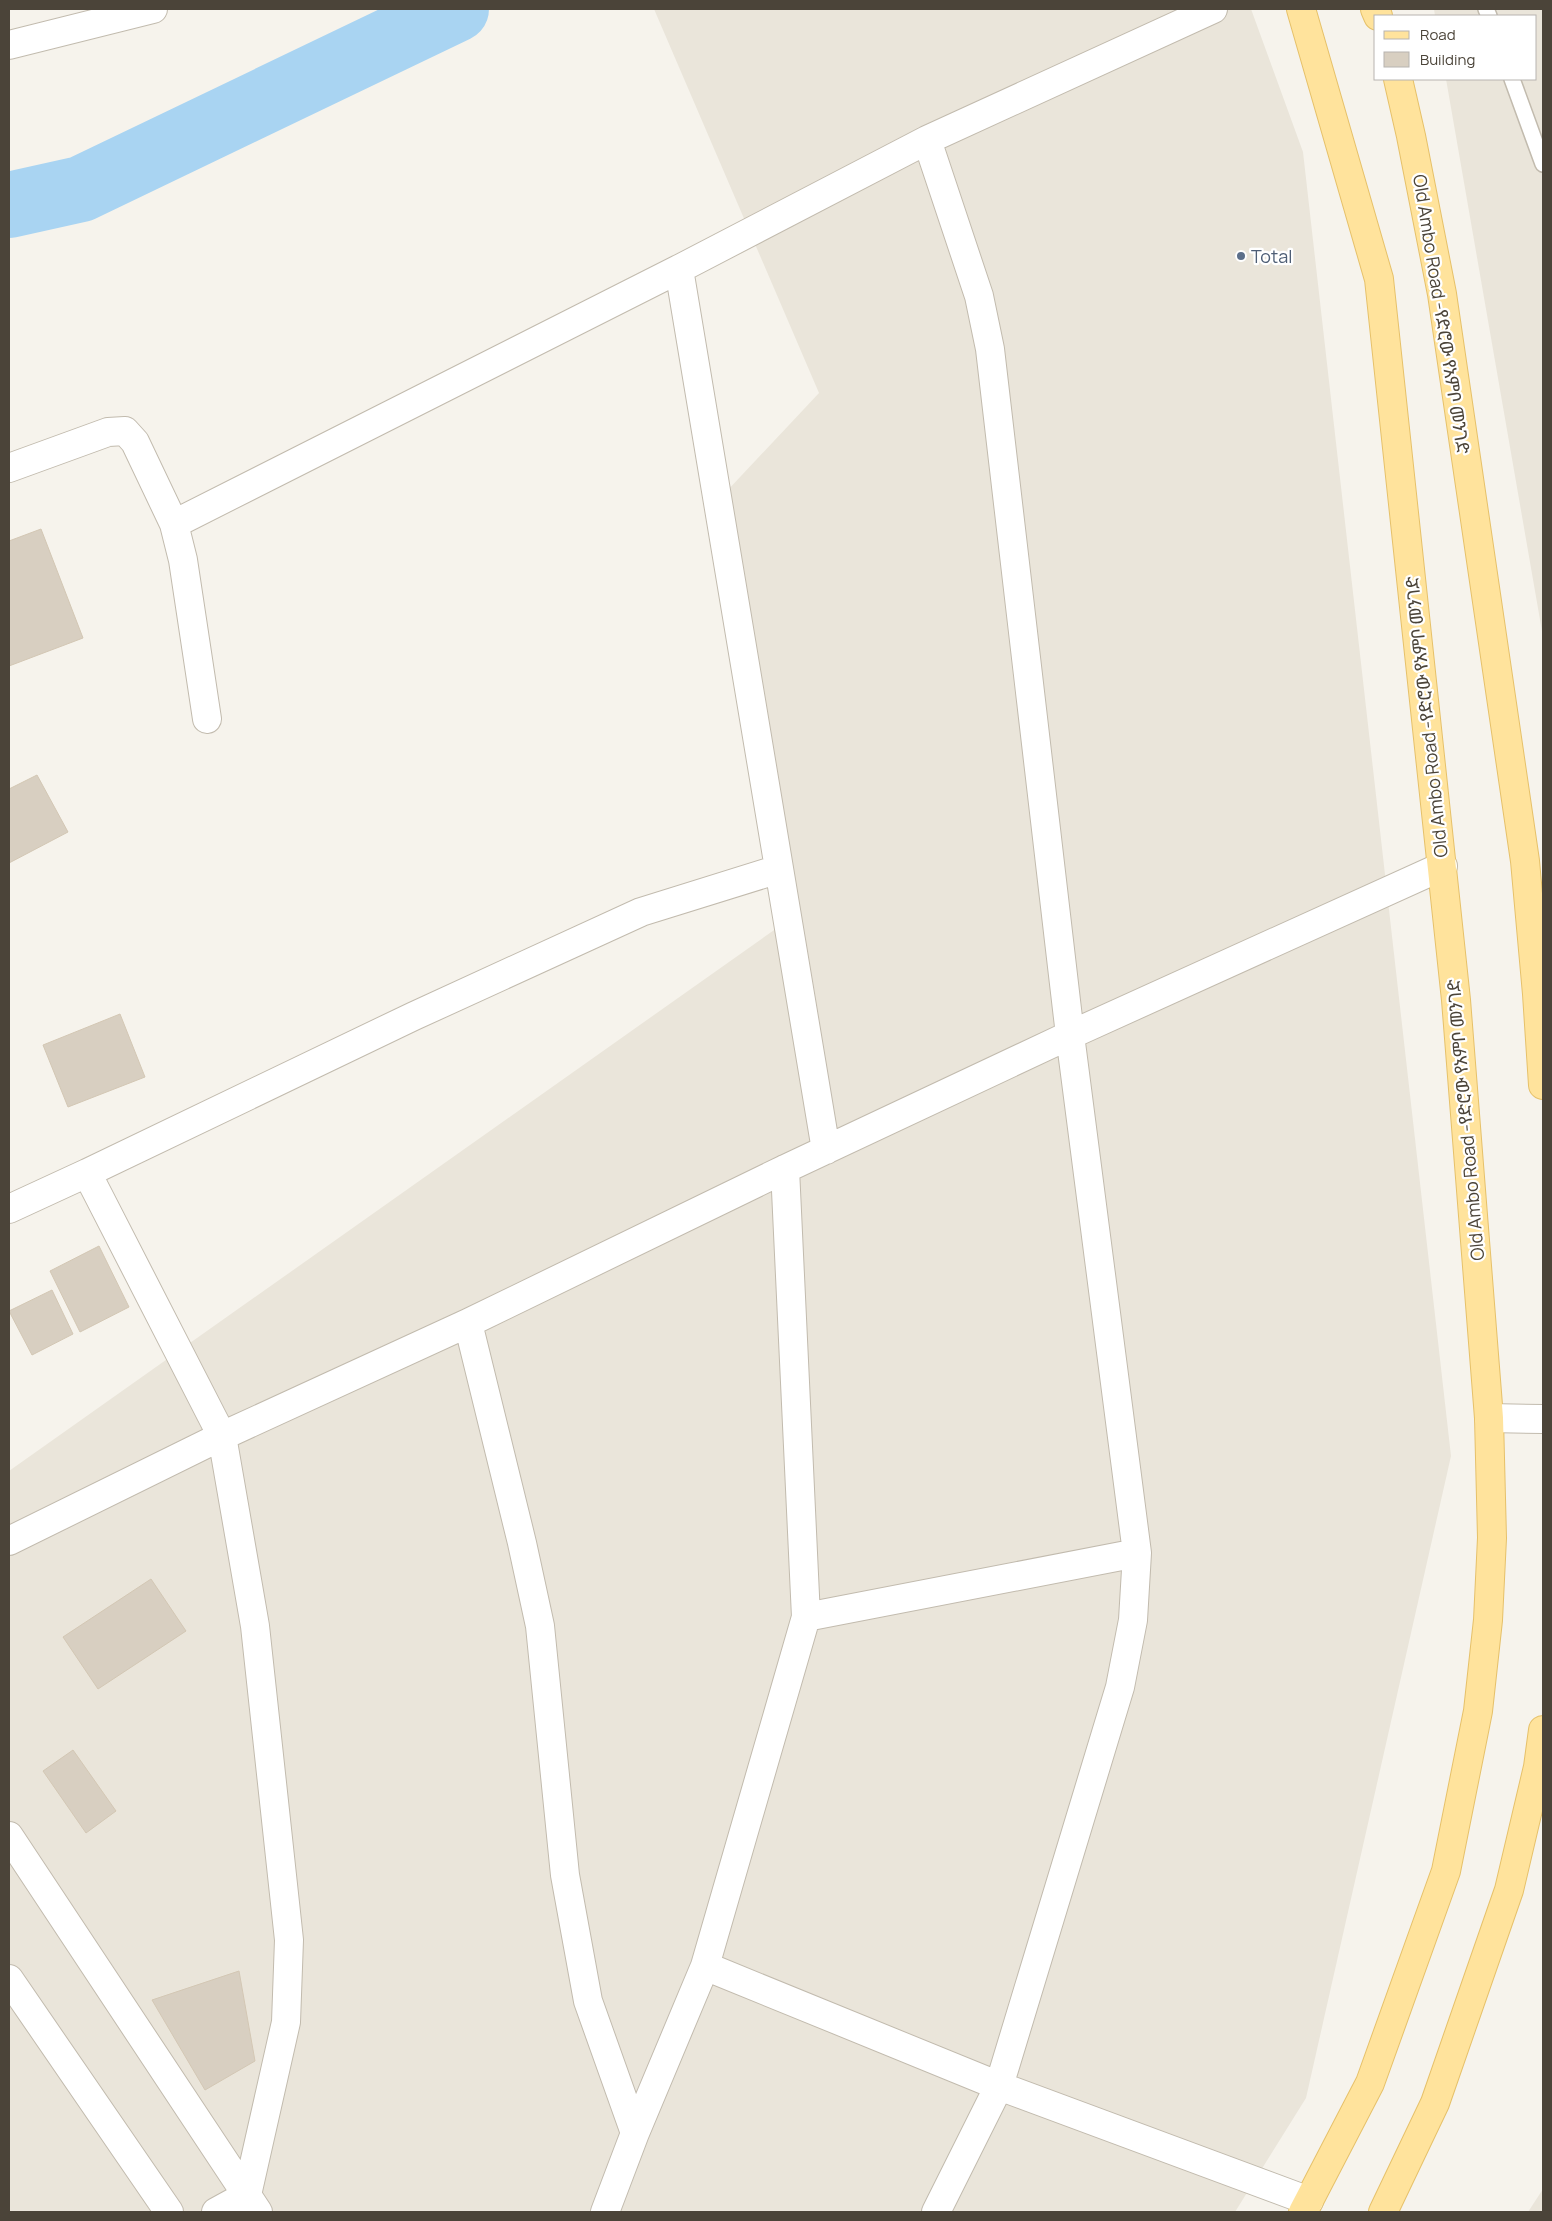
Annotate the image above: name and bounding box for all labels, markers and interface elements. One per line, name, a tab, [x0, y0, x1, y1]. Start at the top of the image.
legend	[1374, 15, 1537, 80]
text: Road	[1420, 24, 1456, 45]
text: Building	[1420, 49, 1475, 70]
street label: Old Ambo Road -የድሮው የአምቦ መንገድ	[1408, 173, 1476, 456]
place label: Total	[1251, 244, 1292, 268]
marker: Total	[1235, 250, 1247, 262]
street label: Old Ambo Road -የድሮው የአምቦ መንገድ	[1399, 575, 1453, 859]
street label: Old Ambo Road -የድሮው የአምቦ መንገድ	[1441, 978, 1489, 1262]

